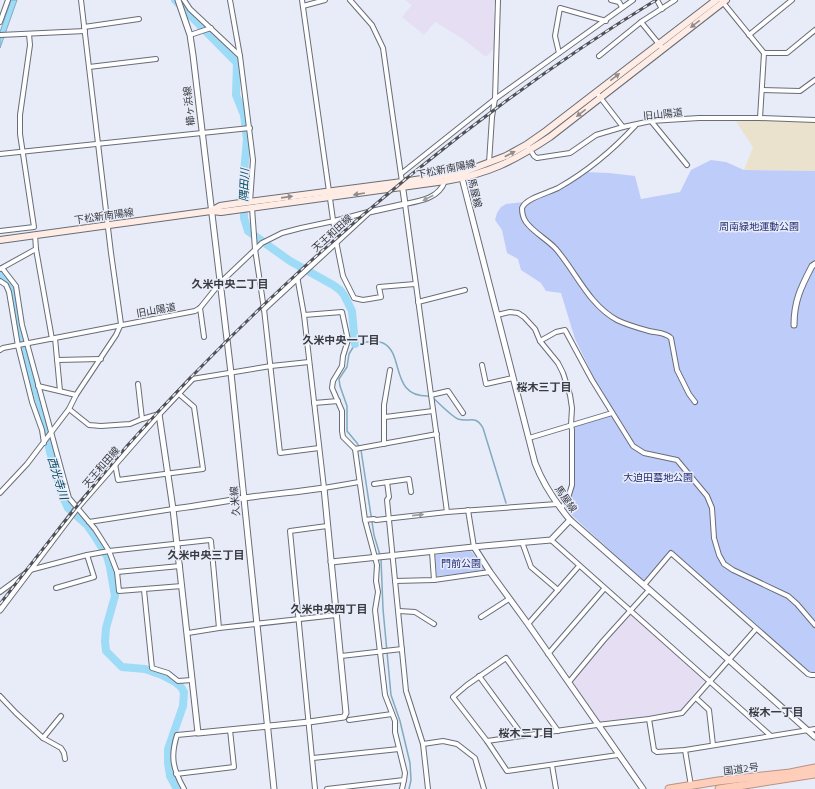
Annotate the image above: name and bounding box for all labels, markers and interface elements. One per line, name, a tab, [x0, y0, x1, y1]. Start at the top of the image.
one-way arrow	[689, 20, 700, 28]
one-way arrow	[609, 73, 620, 82]
street label: 櫛ヶ浜線	[179, 85, 199, 127]
street label: 旧山陽道	[642, 104, 684, 124]
one-way arrow	[576, 108, 587, 117]
one-way arrow	[504, 150, 516, 157]
street label: 下松新南陽線	[415, 156, 477, 182]
water label: 隅田川	[235, 167, 253, 202]
street label: 馬屋線	[464, 177, 486, 209]
one-way arrow	[353, 191, 365, 197]
one-way arrow	[281, 194, 293, 200]
one-way arrow	[423, 195, 434, 201]
street label: 下松新南陽線	[73, 204, 135, 228]
street label: 天王和田線	[308, 211, 356, 255]
park label: 周南緑地運動公園	[719, 219, 799, 234]
district label: 久米中央二丁目	[192, 276, 269, 292]
street label: 旧山陽道	[135, 299, 177, 321]
district label: 久米中央一丁目	[303, 332, 380, 348]
district label: 桜木三丁目	[517, 379, 572, 395]
street label: 天王和田線	[79, 443, 123, 491]
water label: 西光寺川	[44, 455, 72, 502]
park label: 大迫田墓地公園	[623, 470, 693, 485]
street label: 馬屋線	[551, 482, 581, 516]
street label: 久米線	[226, 485, 244, 517]
one-way arrow	[412, 512, 425, 518]
district label: 久米中央三丁目	[168, 547, 245, 563]
park label: 門前公園	[441, 556, 481, 571]
district label: 久米中央四丁目	[291, 601, 368, 617]
district label: 桜木一丁目	[749, 704, 804, 720]
district label: 桜木二丁目	[499, 725, 554, 741]
street label: 国道2号	[722, 759, 760, 779]

